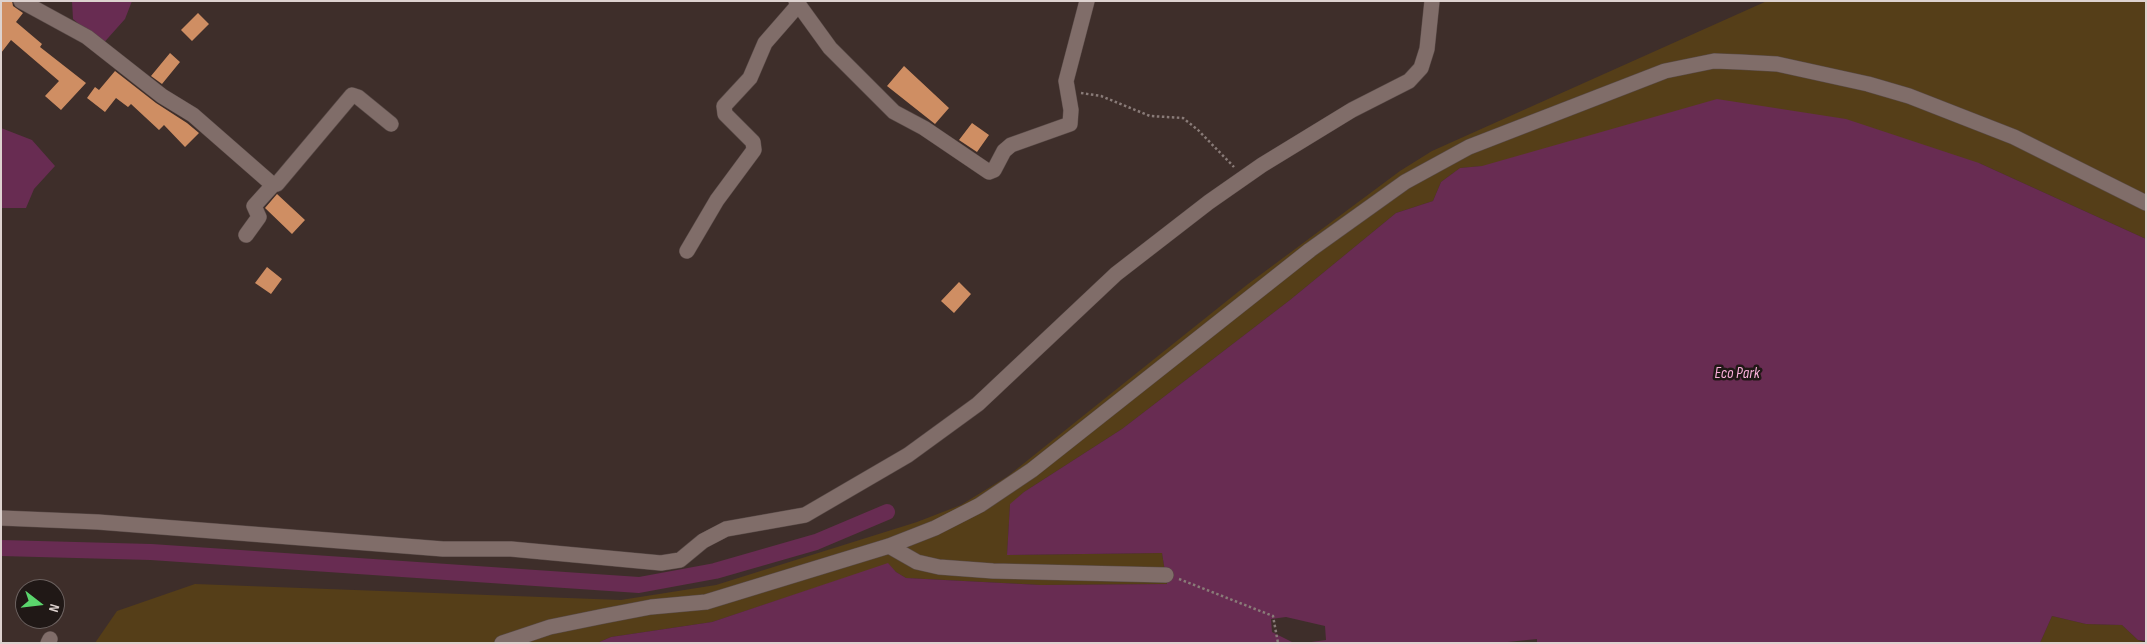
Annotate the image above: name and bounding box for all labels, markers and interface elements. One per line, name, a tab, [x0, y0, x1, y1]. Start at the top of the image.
water label: Eco Park	[1714, 364, 1760, 384]
north arrow	[15, 579, 65, 629]
text: N	[45, 602, 63, 614]

